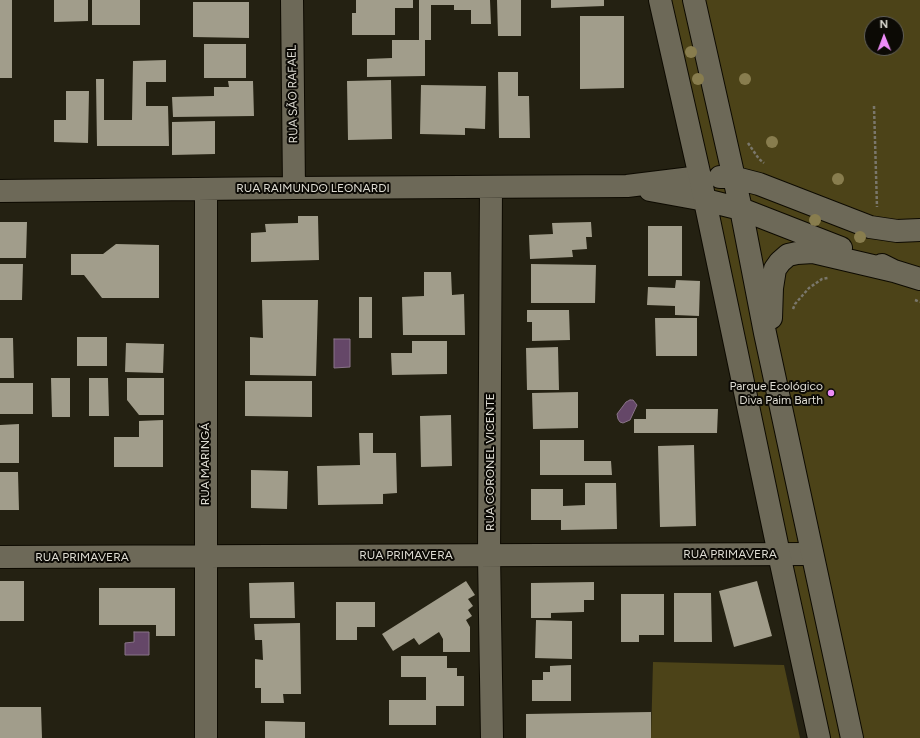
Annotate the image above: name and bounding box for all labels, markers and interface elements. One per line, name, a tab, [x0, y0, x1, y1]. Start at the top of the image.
north arrow	[864, 16, 904, 56]
text: N	[879, 18, 888, 31]
street label: RUA SÃO RAFAEL	[285, 45, 301, 143]
street label: RUA RAIMUNDO LEONARDI	[236, 181, 390, 195]
place label: Parque Ecológico Diva Paim Barth	[729, 379, 823, 407]
marker: Parque Ecológico Diva Paim Barth	[826, 388, 836, 398]
street label: RUA CORONEL VICENTE	[483, 393, 497, 531]
street label: RUA MARINGÁ	[198, 423, 212, 505]
street label: RUA PRIMAVERA	[683, 547, 777, 561]
street label: RUA PRIMAVERA	[359, 548, 453, 562]
street label: RUA PRIMAVERA	[35, 550, 129, 564]

